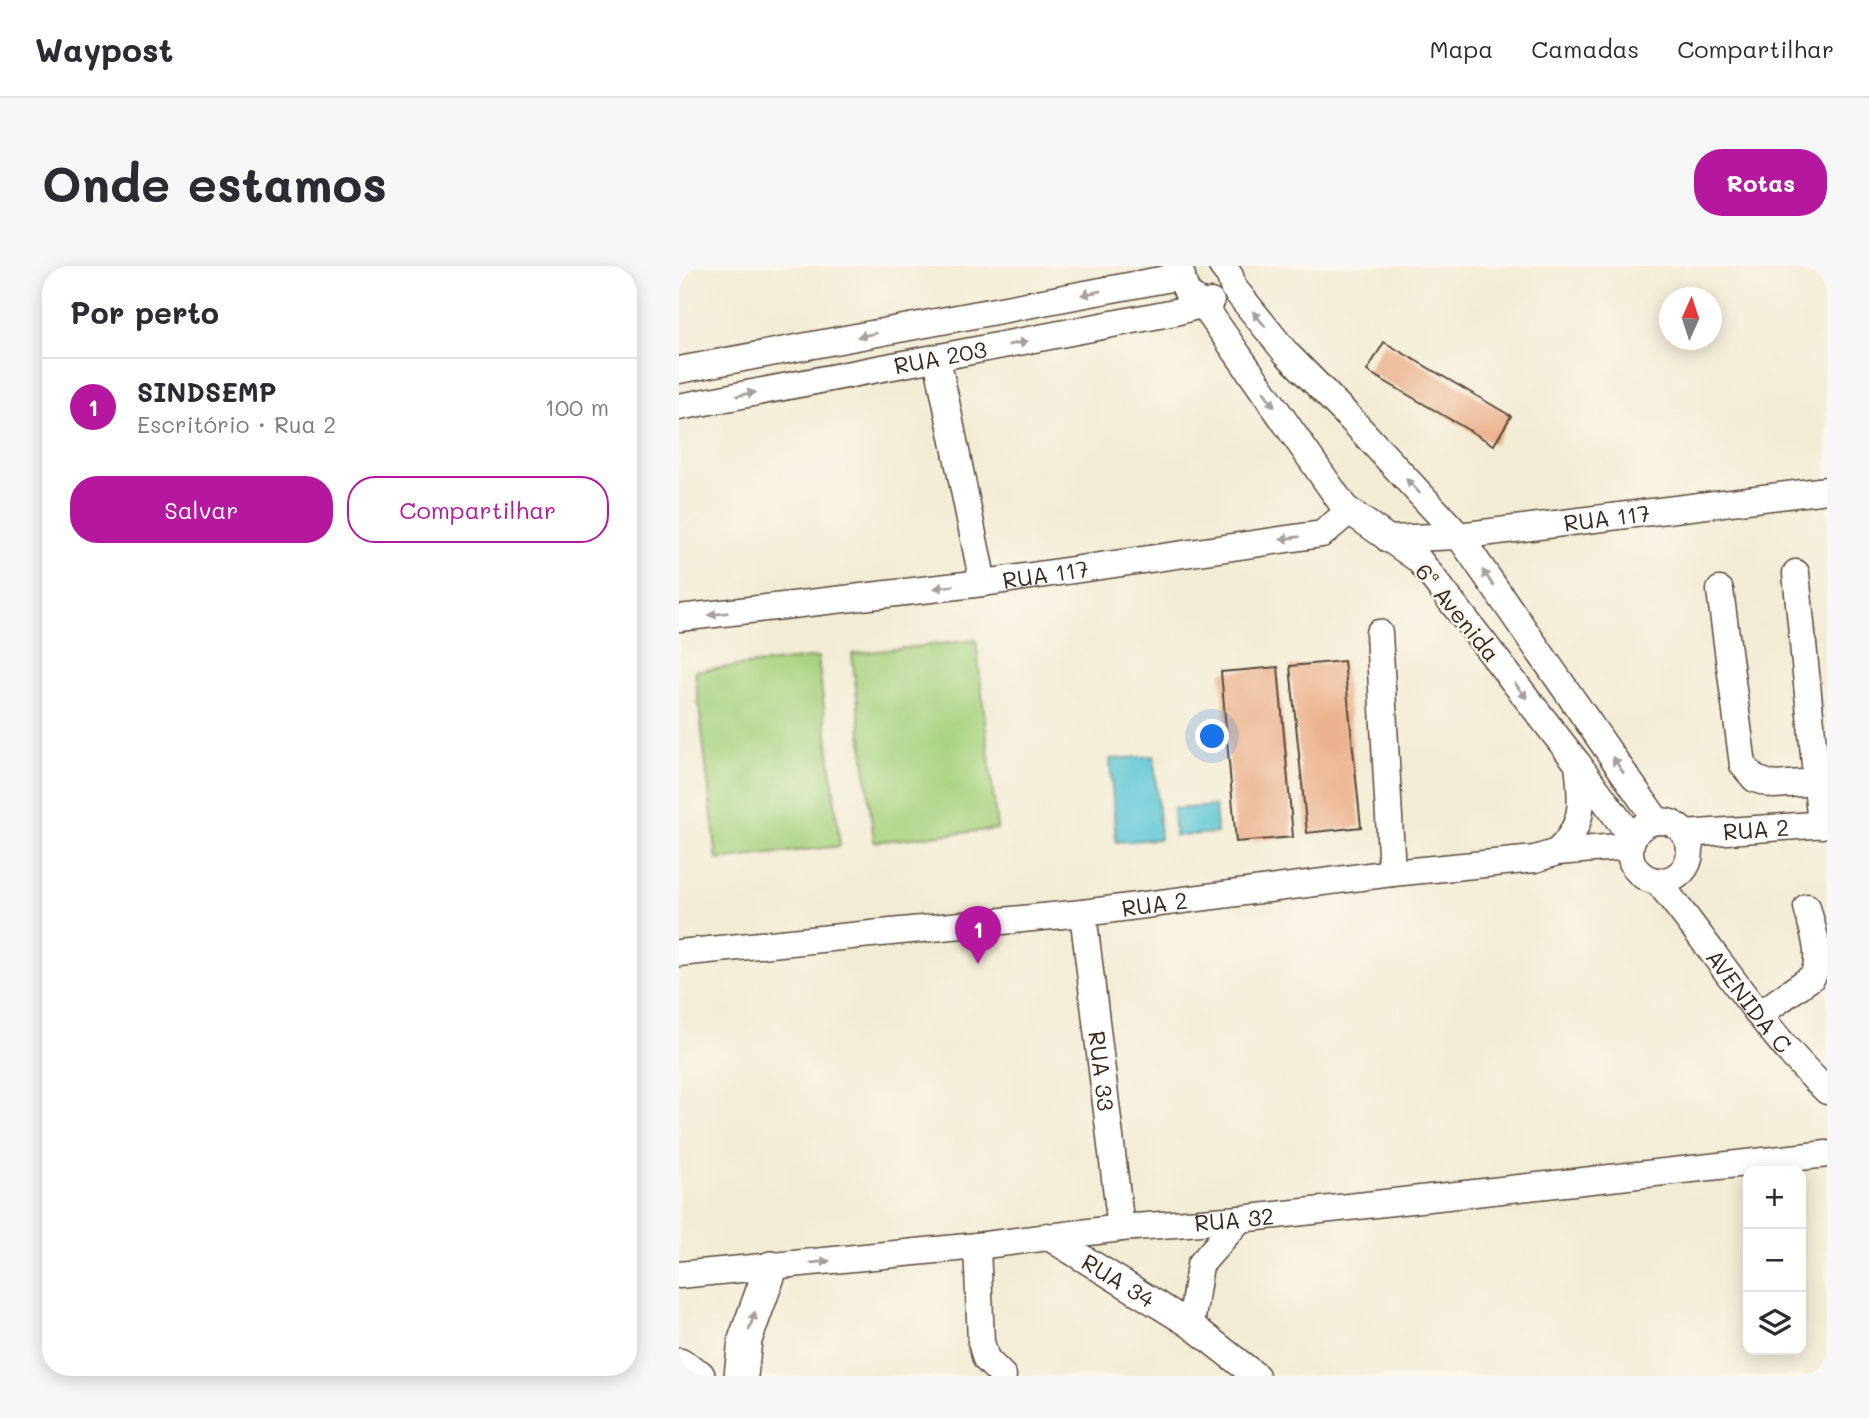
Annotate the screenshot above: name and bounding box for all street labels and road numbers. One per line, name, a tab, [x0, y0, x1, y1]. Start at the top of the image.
street label: RUA 203	[891, 333, 989, 381]
street label: RUA 117	[1562, 497, 1652, 538]
street label: RUA 117	[1000, 553, 1090, 595]
street label: 6ª Avenida	[1409, 557, 1507, 667]
street label: RUA 2	[1722, 812, 1790, 846]
street label: RUA 2	[1120, 885, 1189, 923]
street label: AVENIDA C	[1700, 943, 1799, 1059]
street label: RUA 33	[1082, 1029, 1122, 1113]
street label: RUA 32	[1193, 1200, 1275, 1237]
street label: RUA 34	[1076, 1246, 1161, 1314]

